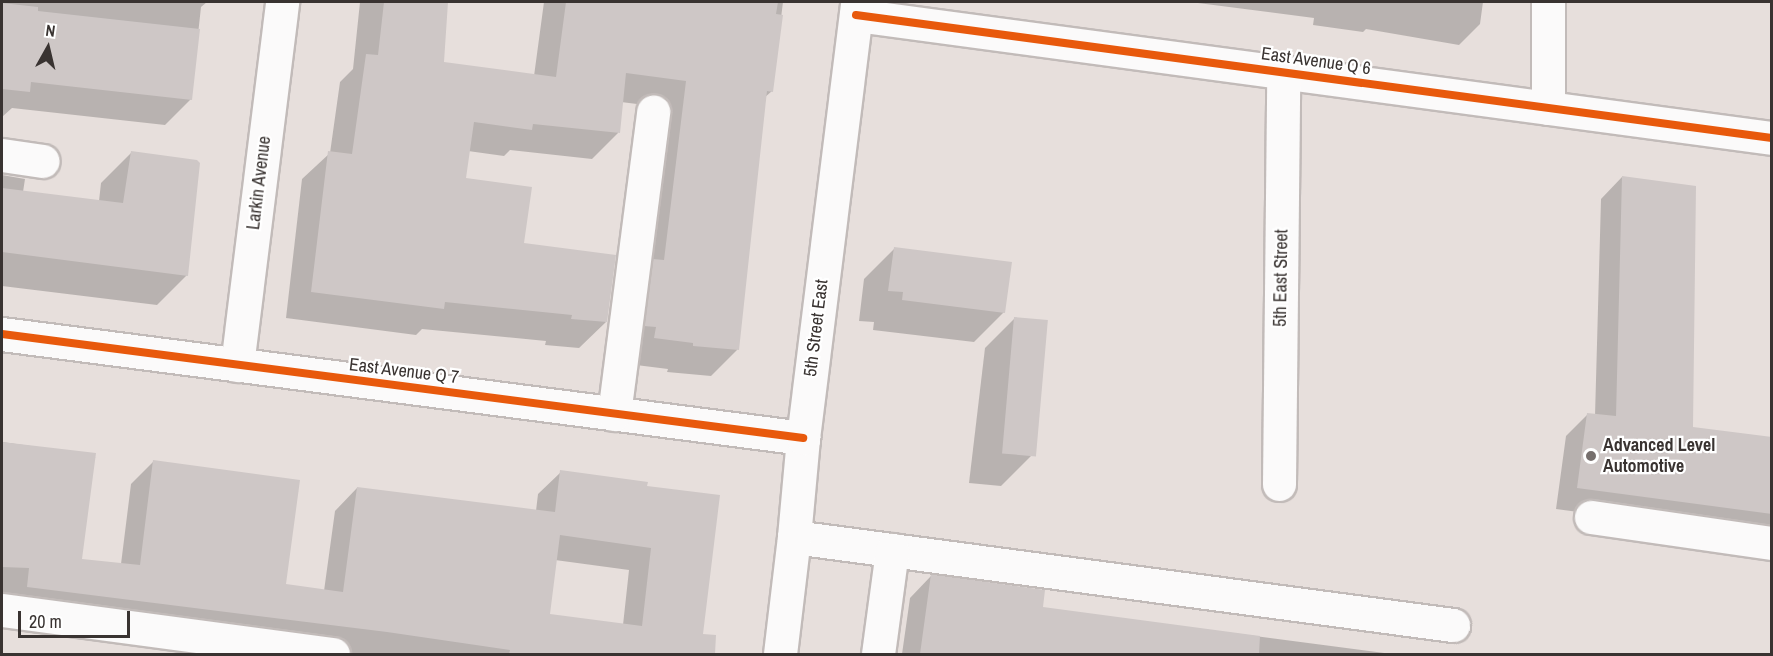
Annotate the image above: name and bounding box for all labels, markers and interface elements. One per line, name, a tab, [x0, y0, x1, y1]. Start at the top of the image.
north arrow	[18, 18, 78, 78]
text: N	[44, 19, 57, 42]
street label: East Avenue Q 6	[1259, 43, 1373, 79]
street label: Larkin Avenue	[242, 135, 276, 231]
street label: 5th East Street	[1269, 229, 1293, 327]
street label: 5th Street East	[799, 278, 833, 378]
street label: East Avenue Q 7	[347, 353, 461, 389]
place label: Advanced Level Automotive	[1603, 435, 1715, 478]
marker: Advanced Level Automotive	[1584, 449, 1598, 463]
scale bar	[21, 599, 134, 637]
text: 20 m	[29, 609, 62, 634]

